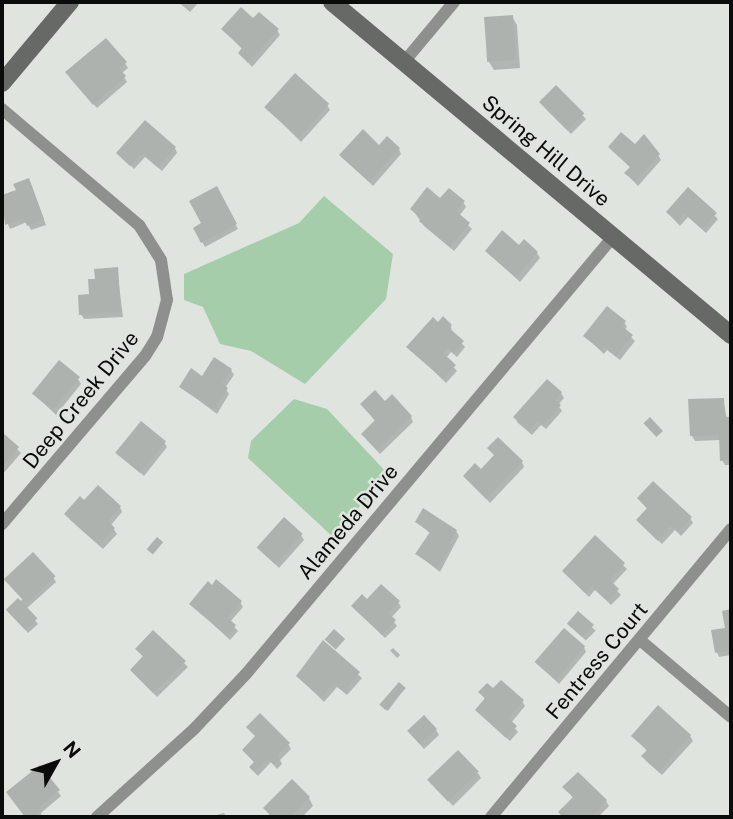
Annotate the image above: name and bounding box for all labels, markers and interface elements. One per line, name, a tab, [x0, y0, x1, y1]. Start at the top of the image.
street label: Spring Hill Drive	[477, 90, 615, 212]
street label: Deep Creek Drive	[18, 326, 144, 474]
street label: Alameda Drive	[293, 459, 403, 585]
street label: Fentress Court	[541, 597, 653, 725]
north arrow	[21, 728, 91, 798]
text: N	[59, 737, 85, 762]

